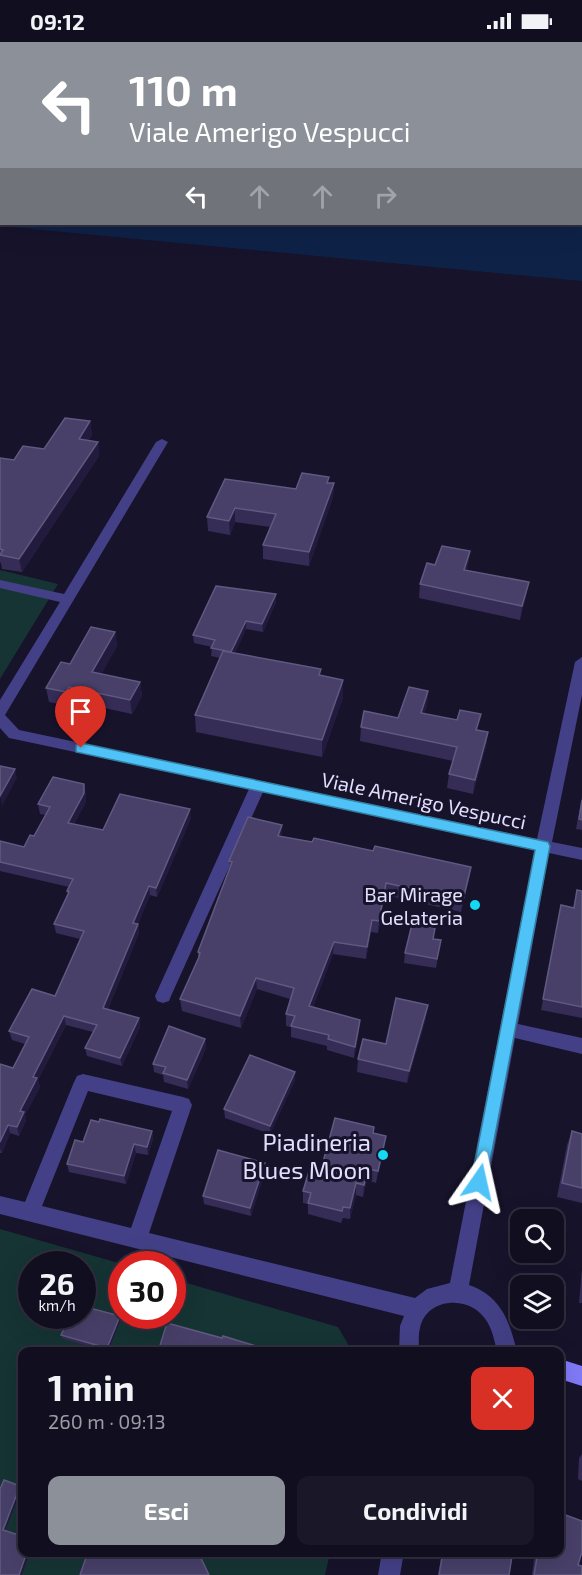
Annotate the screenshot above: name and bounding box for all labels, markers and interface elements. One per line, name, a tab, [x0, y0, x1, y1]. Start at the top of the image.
text: 09:12	[30, 8, 85, 34]
text: 110 m	[129, 64, 238, 114]
icon: left	[30, 66, 108, 144]
text: Viale Amerigo Vespucci	[129, 115, 411, 147]
icon: left	[180, 180, 213, 213]
icon: ahead	[243, 180, 276, 213]
icon: ahead	[306, 180, 339, 213]
icon: right	[369, 180, 402, 213]
pin	[55, 686, 106, 748]
icon: arrive	[64, 695, 97, 728]
street label: Viale Amerigo Vespucci	[320, 767, 528, 833]
place label: Bar Mirage Gelateria	[364, 882, 463, 929]
marker: Bar Mirage Gelateria	[468, 898, 482, 912]
place label: Piadineria Blues Moon	[243, 1127, 371, 1184]
marker: Piadineria Blues Moon	[376, 1148, 390, 1162]
position arrow	[447, 1150, 511, 1214]
map controls	[510, 1209, 564, 1329]
button: search	[510, 1209, 564, 1263]
speed limit sign: 30	[108, 1251, 186, 1329]
text: 26	[39, 1265, 75, 1301]
button: layers	[510, 1275, 564, 1329]
text: km/h	[38, 1296, 76, 1314]
text: 1 min	[48, 1365, 135, 1408]
button: close	[471, 1367, 534, 1430]
text: 260 m · 09:13	[48, 1409, 166, 1433]
button: Esci	[48, 1476, 285, 1545]
button: Condividi	[297, 1476, 534, 1545]

